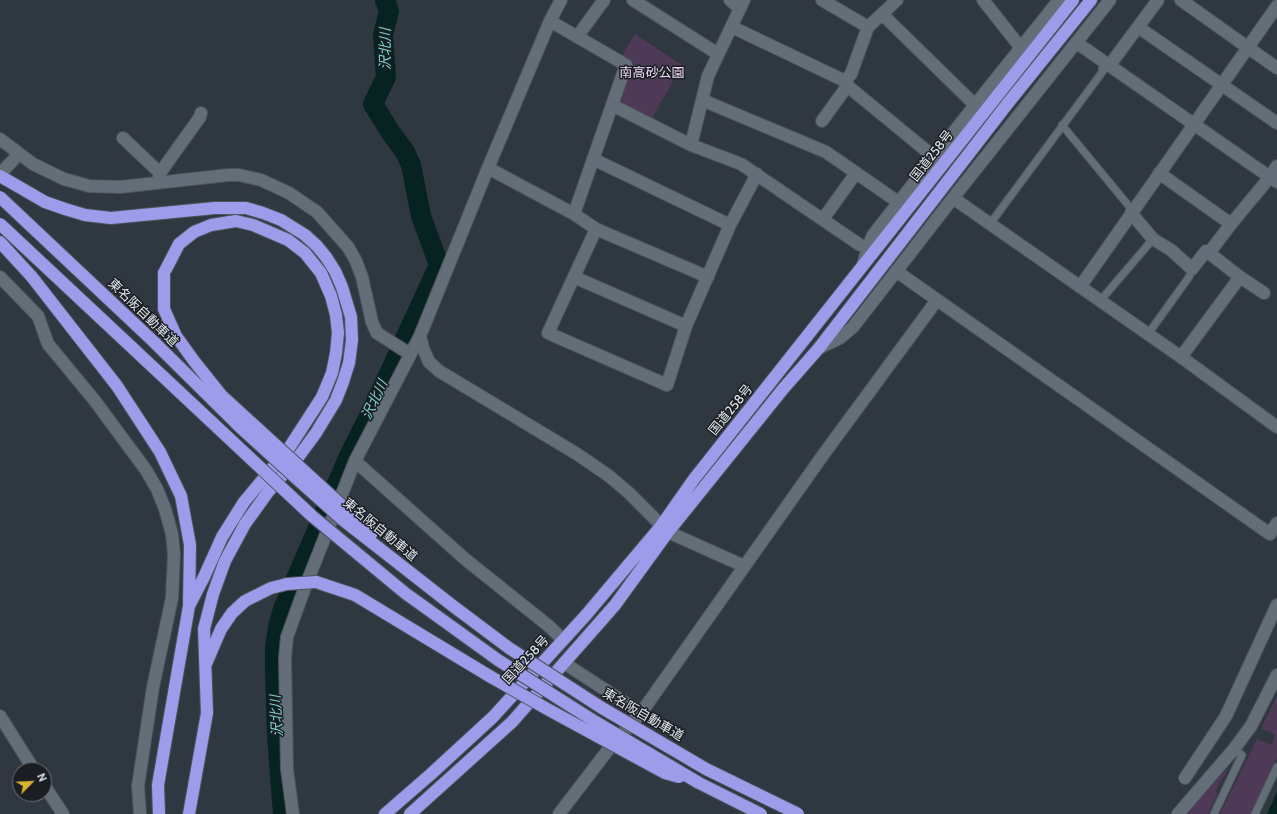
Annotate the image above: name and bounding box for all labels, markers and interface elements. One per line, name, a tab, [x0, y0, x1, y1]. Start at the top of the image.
water label: 沢北川	[378, 28, 394, 70]
park label: 南高砂公園	[620, 65, 684, 81]
street label: 国道258号	[907, 127, 957, 185]
street label: 東名阪自動車道	[105, 276, 181, 350]
water label: 沢北川	[359, 377, 391, 423]
street label: 国道258号	[706, 381, 756, 439]
street label: 東名阪自動車道	[340, 495, 420, 565]
street label: 国道258号	[500, 632, 552, 688]
street label: 東名阪自動車道	[600, 685, 686, 745]
water label: 沢北川	[268, 695, 286, 737]
north arrow	[12, 762, 52, 802]
text: N	[34, 771, 50, 784]

